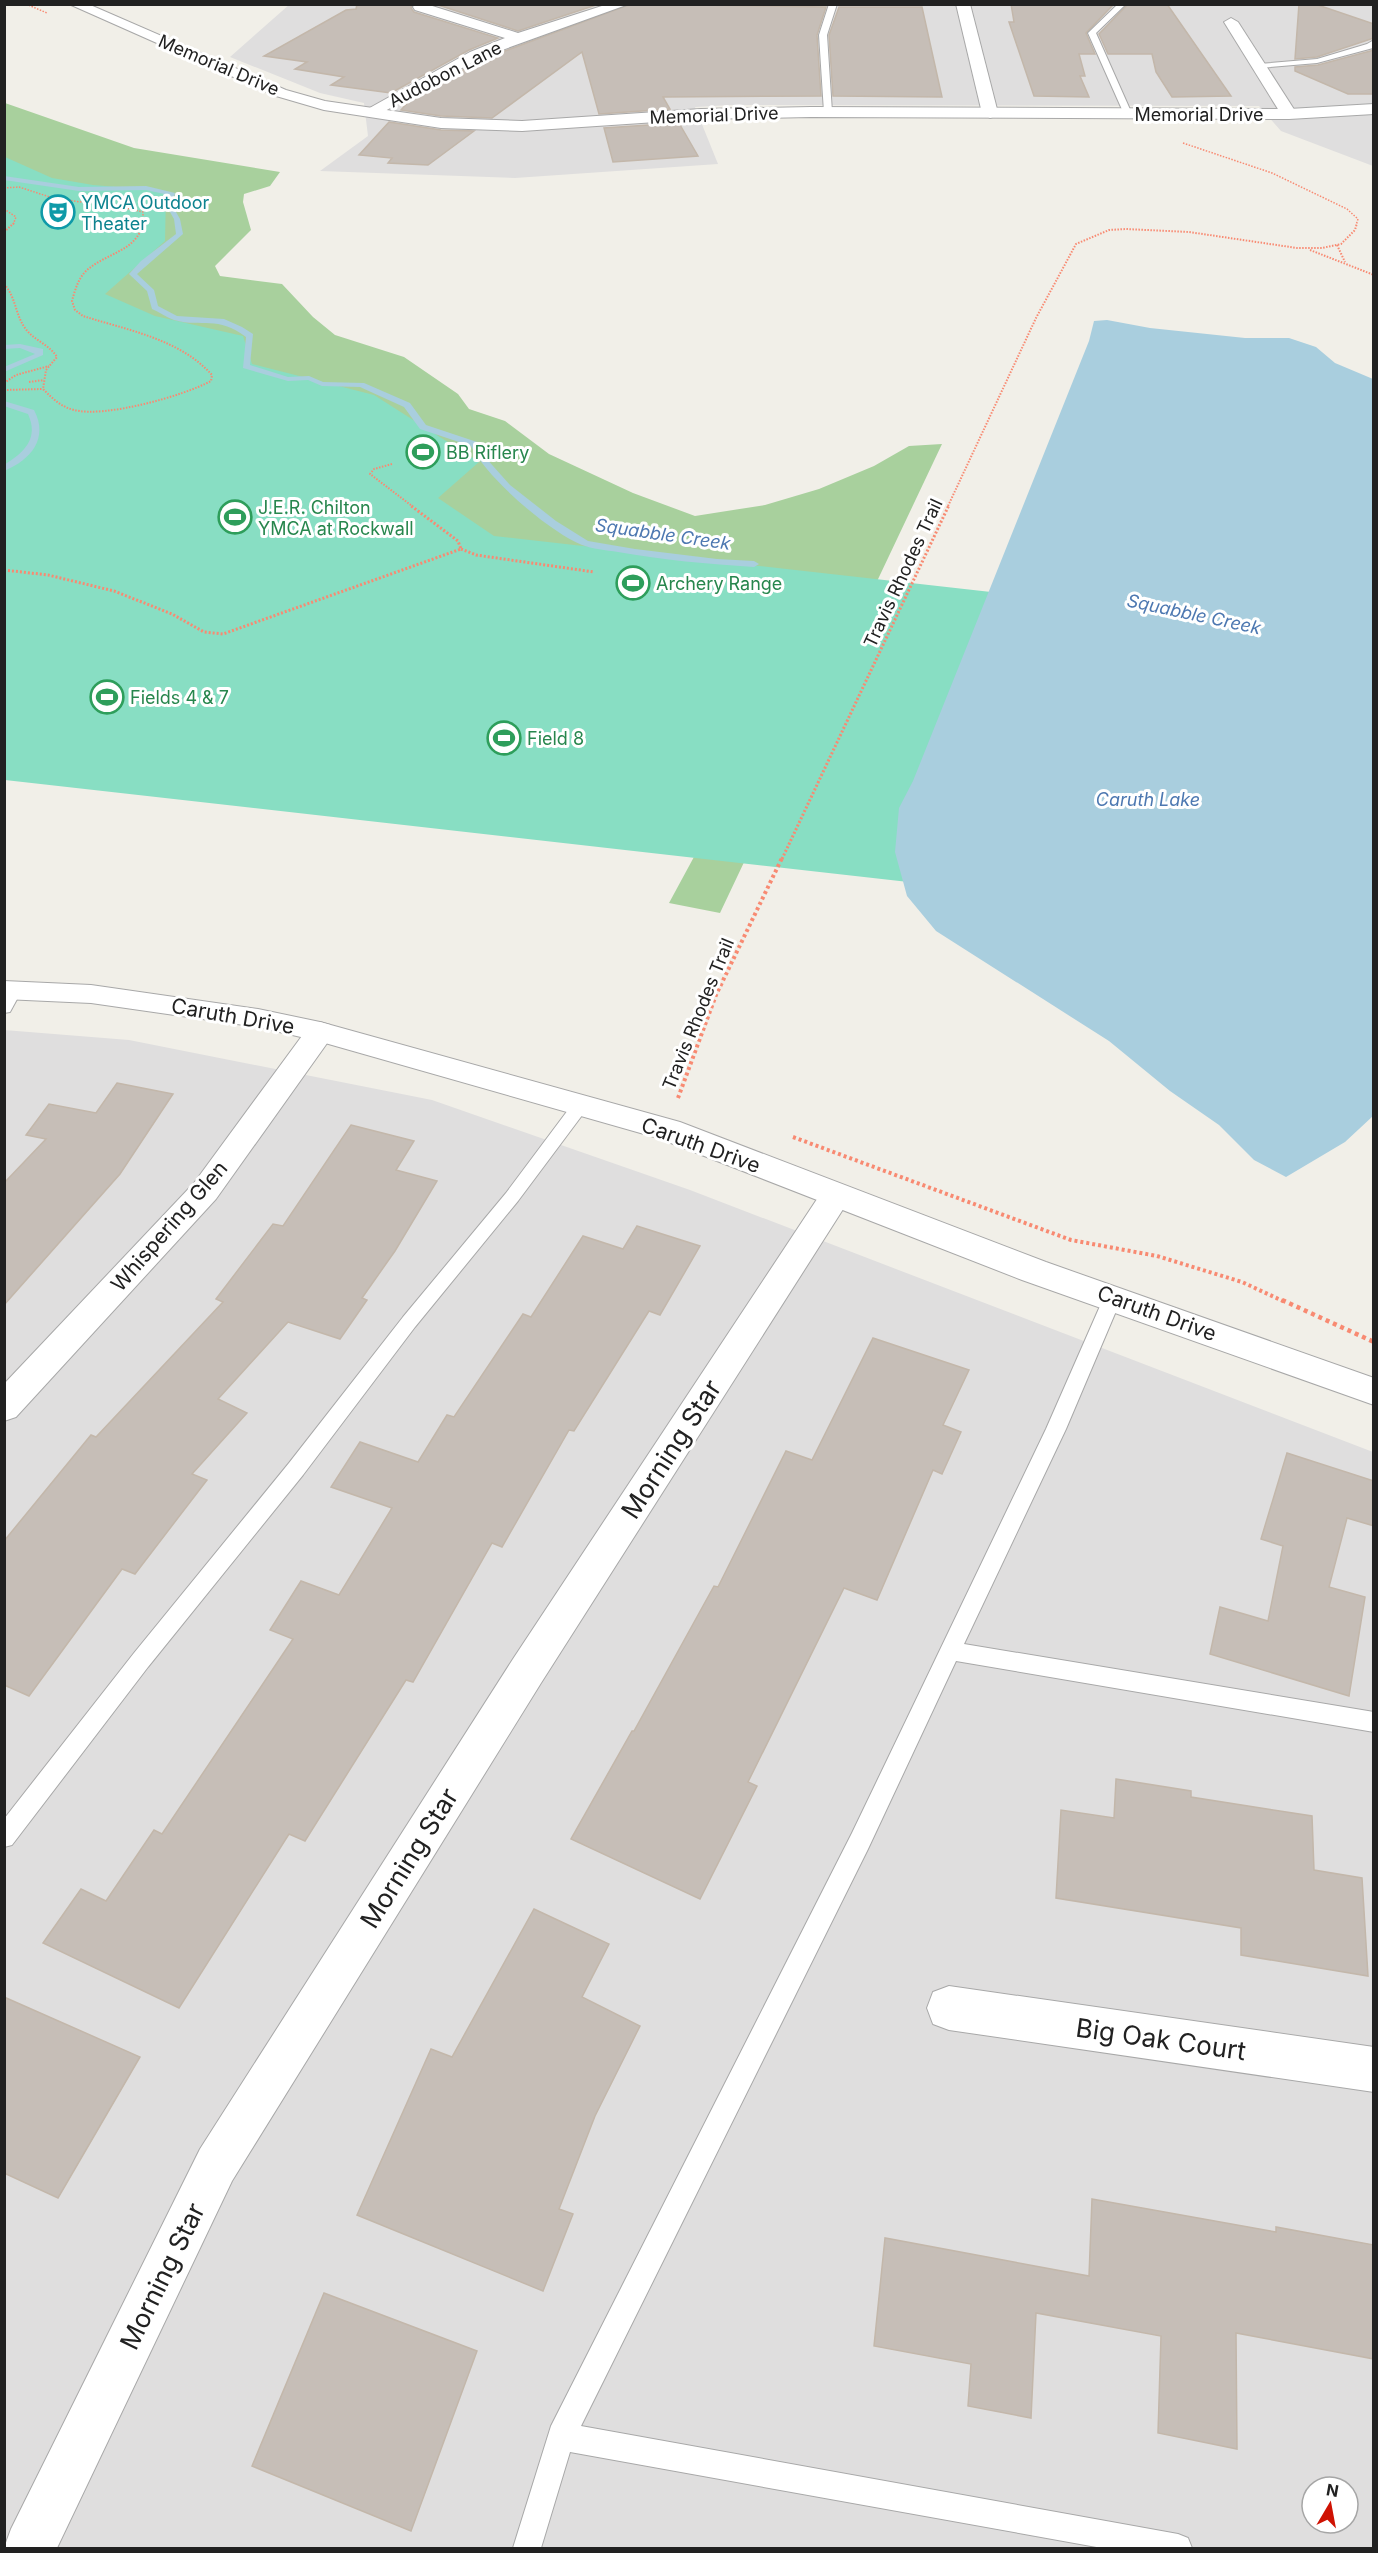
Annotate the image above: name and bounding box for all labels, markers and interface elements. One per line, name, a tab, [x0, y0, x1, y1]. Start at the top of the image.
street label: Memorial Drive	[156, 30, 282, 100]
street label: Audobon Lane	[385, 37, 505, 111]
street label: Memorial Drive	[649, 102, 779, 128]
street label: Memorial Drive	[1135, 104, 1263, 125]
place label: YMCA Outdoor Theater	[81, 192, 209, 234]
theatre icon: YMCA Outdoor Theater	[40, 194, 76, 230]
sports icon: BB Riflery	[405, 434, 441, 470]
place label: BB Riflery	[446, 442, 529, 463]
street label: Travis Rhodes Trail	[859, 495, 947, 651]
place label: J.E.R. Chilton YMCA at Rockwall	[258, 497, 414, 539]
sports icon: J.E.R. Chilton YMCA at Rockwall	[217, 499, 253, 535]
water label: Squabble Creek	[594, 514, 733, 554]
sports icon: Archery Range	[615, 565, 651, 601]
place label: Archery Range	[656, 573, 782, 594]
water label: Squabble Creek	[1125, 590, 1264, 639]
sports icon: Fields 4 & 7	[89, 679, 125, 715]
place label: Fields 4 & 7	[130, 687, 229, 708]
sports icon: Field 8	[486, 720, 522, 756]
place label: Field 8	[527, 728, 584, 749]
water label: Caruth Lake	[1096, 789, 1200, 810]
street label: Travis Rhodes Trail	[658, 935, 738, 1093]
street label: Caruth Drive	[169, 993, 297, 1039]
street label: Caruth Drive	[638, 1112, 764, 1178]
street label: Whispering Glen	[106, 1156, 232, 1296]
street label: Caruth Drive	[1094, 1280, 1220, 1346]
street label: Morning Star	[615, 1374, 727, 1524]
street label: Morning Star	[354, 1782, 464, 1934]
street label: Big Oak Court	[1074, 2012, 1248, 2066]
street label: Morning Star	[113, 2197, 211, 2354]
north arrow	[1300, 2475, 1360, 2535]
text: N	[1325, 2479, 1340, 2501]

